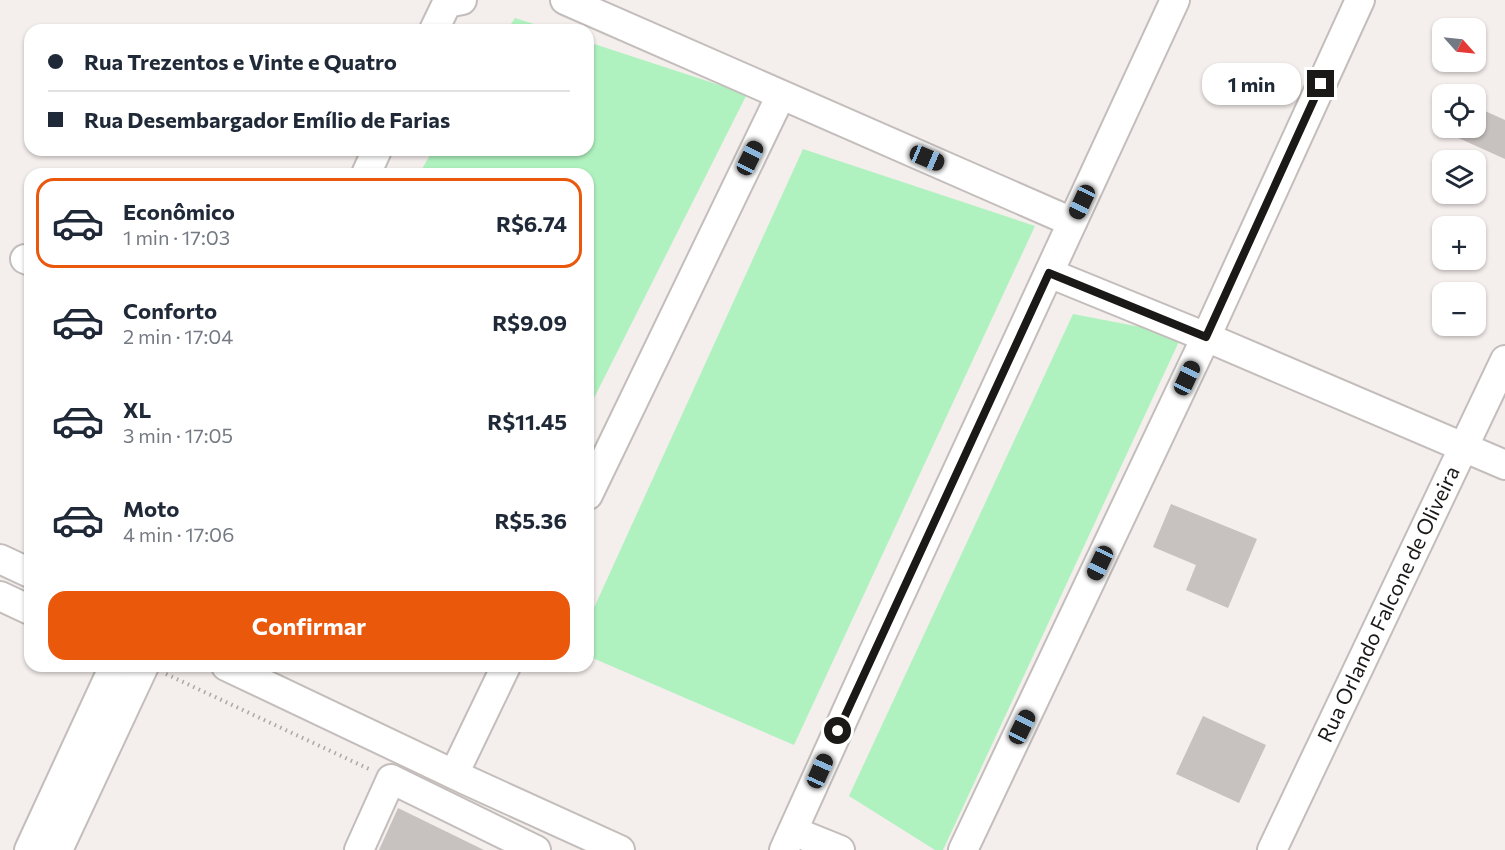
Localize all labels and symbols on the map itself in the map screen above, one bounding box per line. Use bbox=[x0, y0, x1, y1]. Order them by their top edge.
north arrow bbox=[1432, 18, 1486, 72]
callout: 1 min bbox=[1201, 63, 1300, 105]
route end bbox=[1307, 70, 1334, 97]
car bbox=[734, 138, 766, 178]
car bbox=[907, 143, 947, 173]
car bbox=[1066, 182, 1098, 222]
car bbox=[1171, 358, 1203, 398]
street label: Rua Orlando Falcone de Oliveira bbox=[1311, 462, 1464, 746]
car bbox=[1084, 543, 1116, 583]
car bbox=[1006, 707, 1038, 747]
route start bbox=[824, 717, 851, 744]
car bbox=[804, 751, 836, 791]

